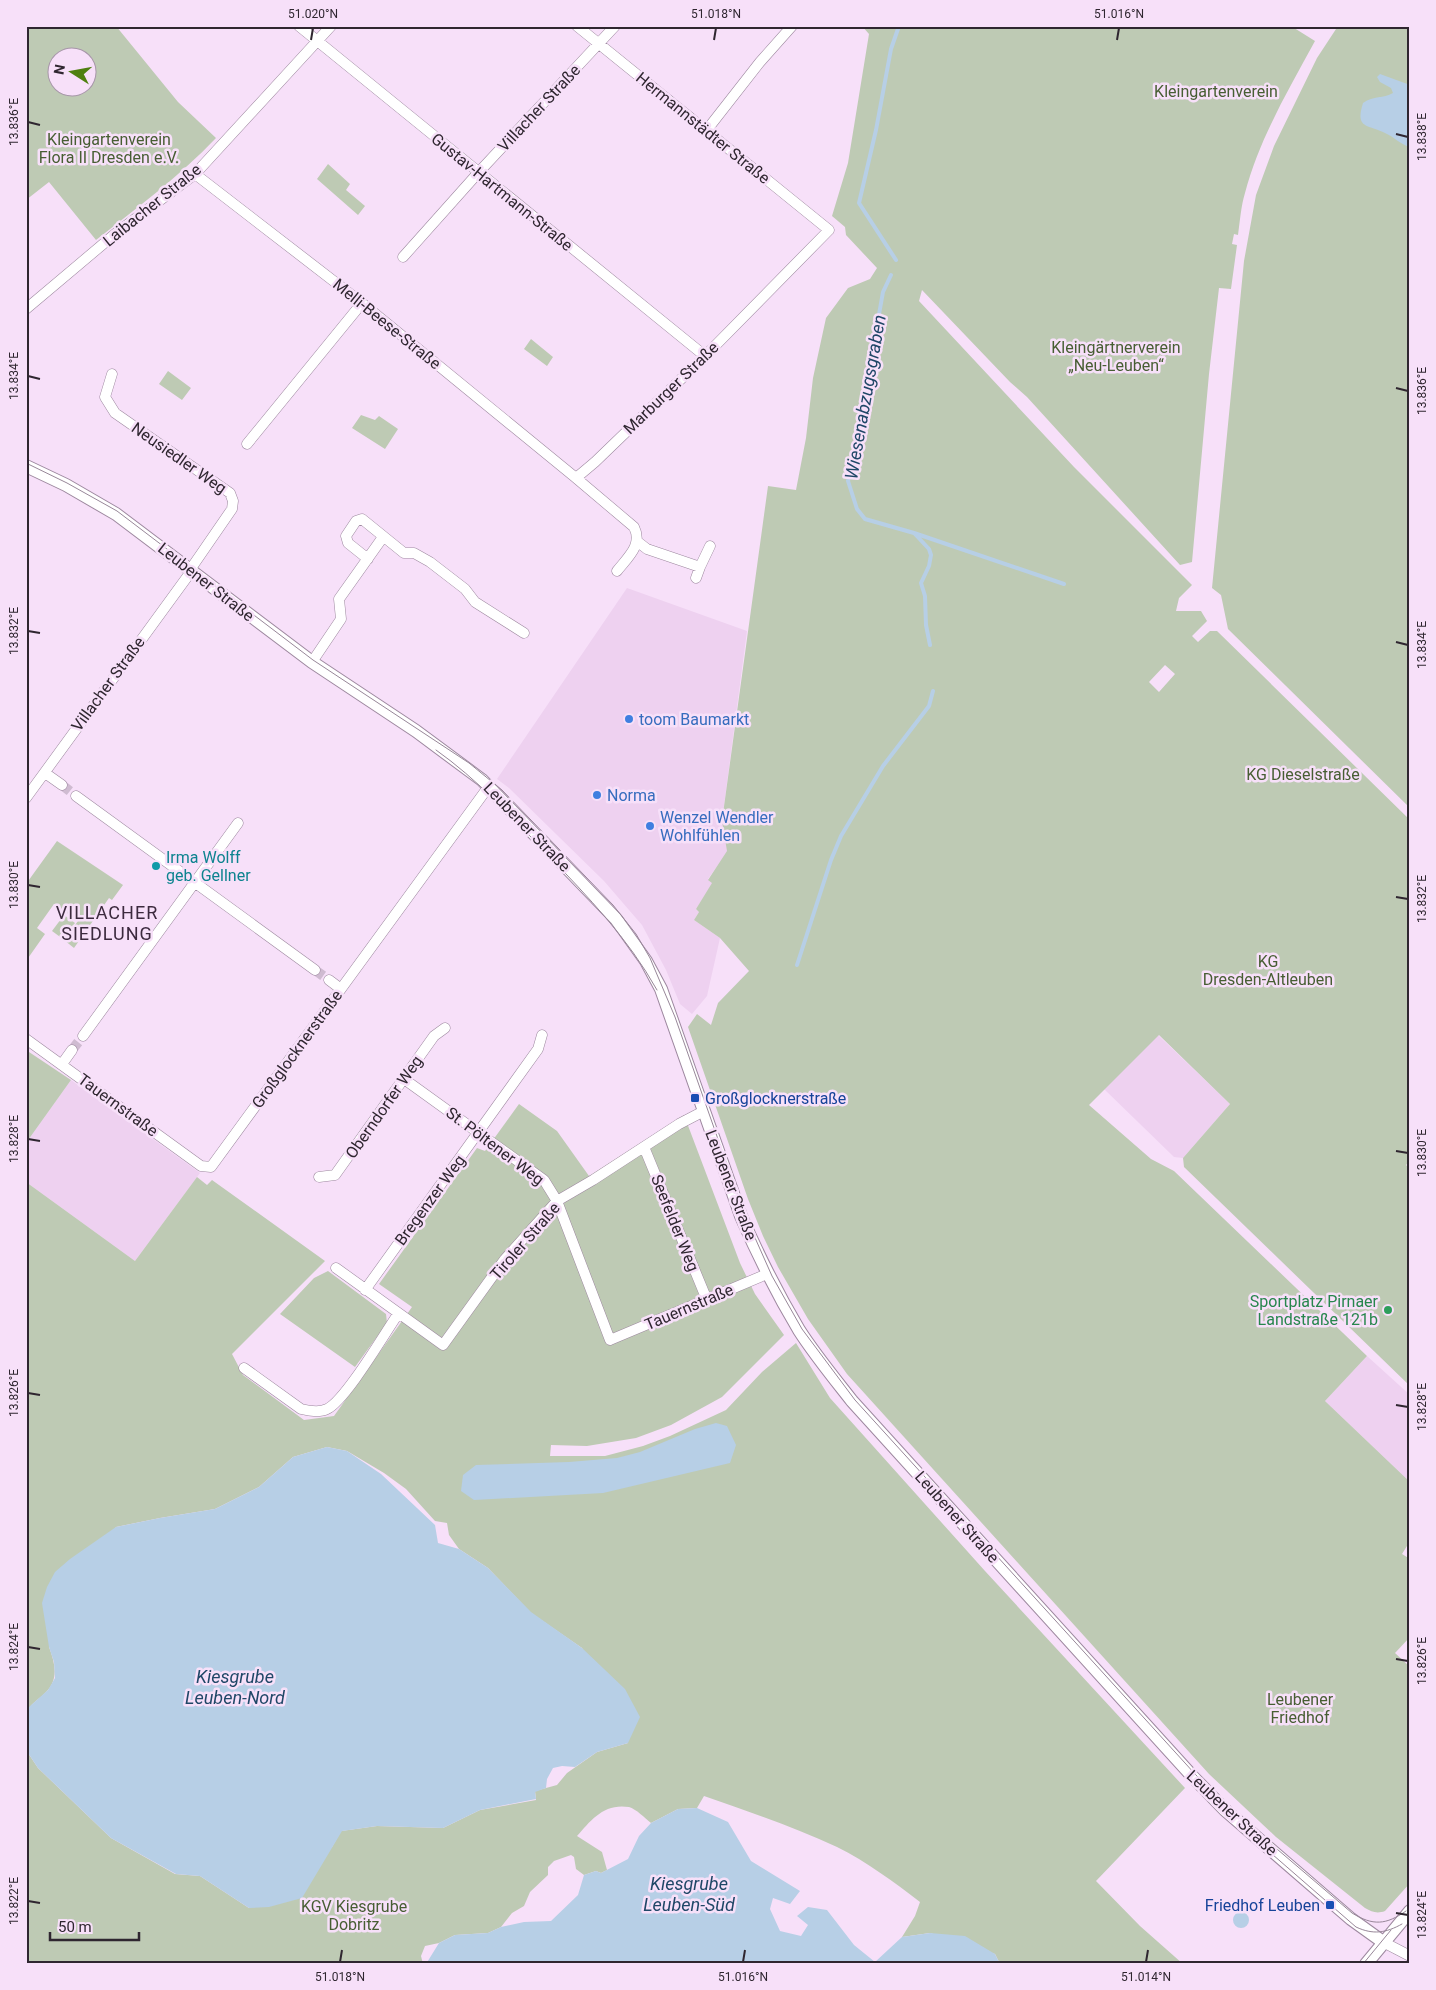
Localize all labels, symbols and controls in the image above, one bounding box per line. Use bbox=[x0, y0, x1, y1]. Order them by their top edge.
text: 51.020°N bbox=[288, 7, 338, 21]
text: 51.018°N bbox=[691, 7, 741, 21]
text: 51.016°N bbox=[1094, 7, 1144, 21]
north arrow bbox=[48, 48, 98, 98]
street label: Villacher Straße bbox=[494, 61, 584, 155]
text: N bbox=[50, 63, 68, 76]
street label: Hermannstädter Straße bbox=[632, 68, 774, 188]
park label: Kleingartenverein bbox=[1154, 82, 1278, 101]
text: 13.836°E bbox=[7, 98, 21, 146]
text: 13.838°E bbox=[1415, 113, 1429, 161]
street label: Gustav-Hartmann-Straße bbox=[427, 129, 577, 255]
park label: Kleingartenverein Flora II Dresden e.V. bbox=[39, 130, 179, 167]
street label: Laibacher Straße bbox=[99, 160, 205, 250]
street label: Melli-Beese-Straße bbox=[329, 275, 445, 373]
water label: Wiesenabzugsgraben bbox=[840, 313, 890, 481]
street label: Marburger Straße bbox=[620, 338, 722, 438]
park label: Kleingärtnerverein „Neu-Leuben“ bbox=[1051, 338, 1181, 375]
text: 13.834°E bbox=[7, 352, 21, 400]
text: 13.836°E bbox=[1415, 367, 1429, 415]
street label: Neusiedler Weg bbox=[128, 418, 230, 498]
street label: Leubener Straße bbox=[154, 539, 258, 625]
text: 13.832°E bbox=[7, 607, 21, 655]
text: 13.834°E bbox=[1415, 621, 1429, 669]
street label: Villacher Straße bbox=[67, 633, 149, 735]
place label: toom Baumarkt bbox=[639, 710, 749, 729]
marker: toom Baumarkt bbox=[623, 713, 635, 725]
park label: KG Dieselstraße bbox=[1246, 765, 1360, 784]
street label: Leubener Straße bbox=[480, 778, 574, 876]
place label: Norma bbox=[607, 786, 656, 805]
marker: Norma bbox=[591, 789, 603, 801]
place label: Wenzel Wendler Wohlfühlen bbox=[660, 808, 774, 845]
marker: Wenzel Wendler Wohlfühlen bbox=[644, 820, 656, 832]
place label: Irma Wolff geb. Gellner bbox=[166, 848, 251, 885]
marker: Irma Wolff geb. Gellner bbox=[150, 860, 162, 872]
text: 13.830°E bbox=[7, 861, 21, 909]
text: 13.832°E bbox=[1415, 875, 1429, 923]
district label: VILLACHER SIEDLUNG bbox=[56, 902, 158, 944]
park label: KG Dresden-Altleuben bbox=[1203, 952, 1333, 989]
street label: Großglocknerstraße bbox=[248, 986, 346, 1112]
street label: Oberndorfer Weg bbox=[341, 1052, 427, 1162]
street label: Tauernstraße bbox=[74, 1070, 162, 1140]
place label: Großglocknerstraße bbox=[705, 1089, 846, 1108]
marker: Großglocknerstraße bbox=[689, 1092, 701, 1104]
street label: St. Pöltener Weg bbox=[442, 1103, 548, 1189]
text: 13.828°E bbox=[7, 1115, 21, 1163]
street label: Leubener Straße bbox=[701, 1127, 761, 1243]
text: 13.830°E bbox=[1415, 1129, 1429, 1177]
street label: Bregenzer Weg bbox=[391, 1151, 469, 1249]
street label: Seefelder Weg bbox=[647, 1172, 703, 1274]
street label: Tiroler Straße bbox=[486, 1198, 564, 1284]
street label: Tauernstraße bbox=[642, 1280, 736, 1334]
place label: Sportplatz Pirnaer Landstraße 121b bbox=[1250, 1292, 1379, 1329]
marker: Sportplatz Pirnaer Landstraße 121b bbox=[1382, 1304, 1394, 1316]
text: 13.826°E bbox=[7, 1369, 21, 1417]
text: 13.828°E bbox=[1415, 1383, 1429, 1431]
street label: Leubener Straße bbox=[911, 1467, 1003, 1567]
text: 13.824°E bbox=[7, 1623, 21, 1671]
text: 13.826°E bbox=[1415, 1637, 1429, 1685]
water label: Kiesgrube Leuben-Nord bbox=[185, 1666, 286, 1708]
park label: Leubener Friedhof bbox=[1267, 1690, 1334, 1727]
street label: Leubener Straße bbox=[1183, 1766, 1281, 1860]
water label: Kiesgrube Leuben-Süd bbox=[643, 1873, 736, 1915]
text: 13.822°E bbox=[7, 1877, 21, 1925]
text: 13.824°E bbox=[1415, 1891, 1429, 1939]
place label: Friedhof Leuben bbox=[1205, 1896, 1320, 1915]
park label: KGV Kiesgrube Dobritz bbox=[301, 1897, 407, 1934]
marker: Friedhof Leuben bbox=[1324, 1899, 1336, 1911]
scale bar bbox=[50, 1910, 139, 1942]
text: 50 m bbox=[58, 1918, 92, 1936]
text: 51.018°N bbox=[315, 1970, 365, 1984]
text: 51.016°N bbox=[718, 1970, 768, 1984]
text: 51.014°N bbox=[1121, 1970, 1171, 1984]

